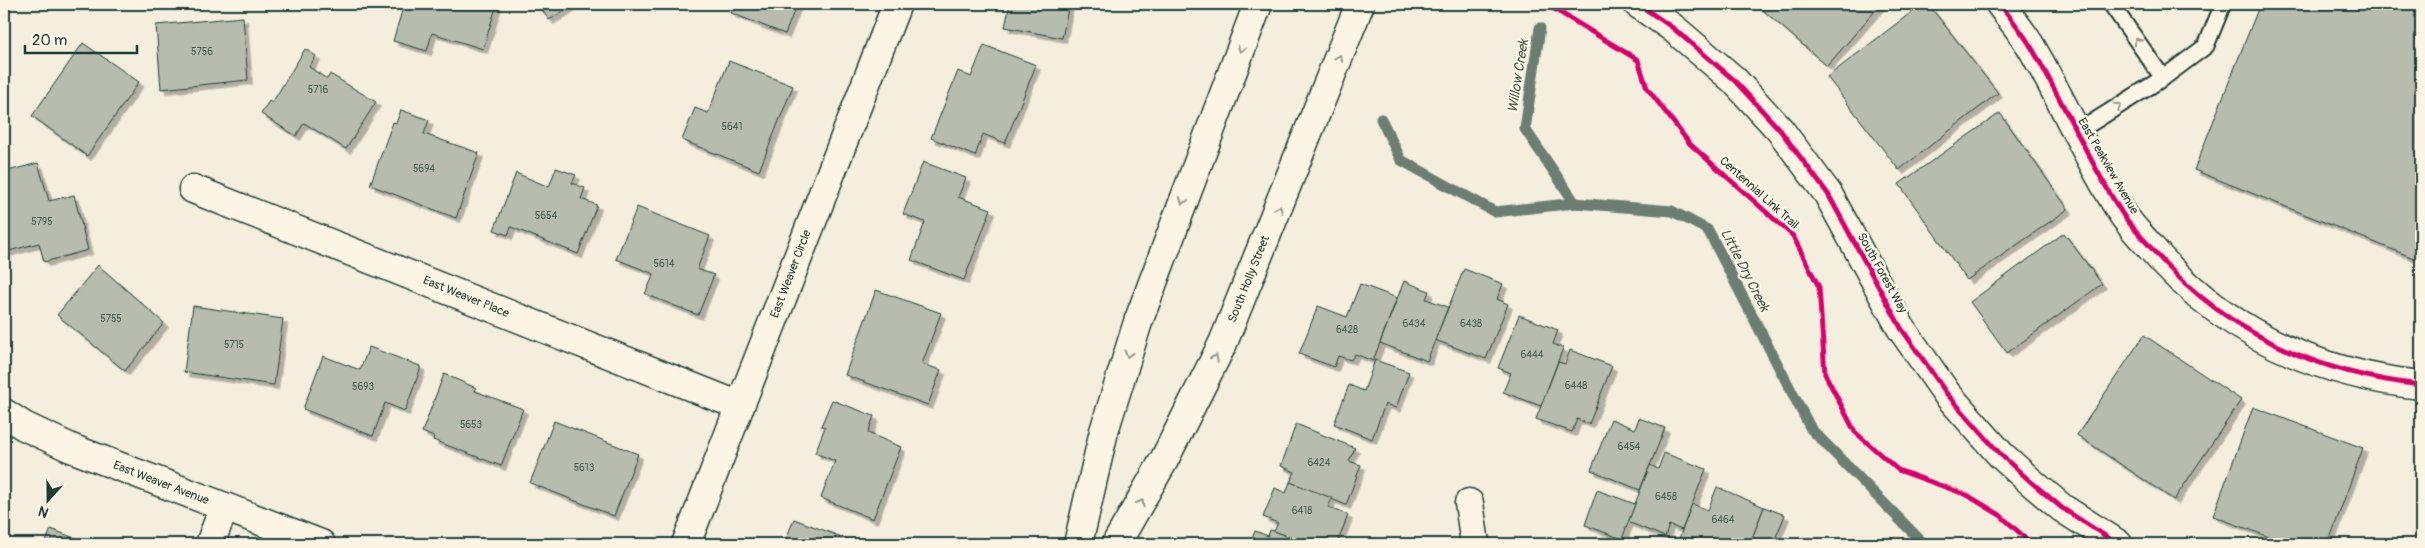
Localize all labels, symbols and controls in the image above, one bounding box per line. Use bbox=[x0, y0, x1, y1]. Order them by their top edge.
scale bar bbox=[25, 22, 138, 54]
text: 20 m bbox=[32, 31, 67, 50]
water label: Willow Creek bbox=[1504, 37, 1532, 114]
one-way arrow bbox=[2134, 37, 2143, 47]
one-way arrow bbox=[1236, 44, 1247, 53]
house number: 5756 bbox=[191, 46, 213, 58]
one-way arrow bbox=[1333, 54, 1344, 63]
house number: 5716 bbox=[308, 84, 328, 96]
one-way arrow bbox=[2113, 102, 2122, 112]
street label: East Peakview Avenue bbox=[2074, 115, 2142, 217]
house number: 5641 bbox=[722, 121, 743, 133]
street label: Centennial Link Trail bbox=[1716, 154, 1802, 233]
house number: 5694 bbox=[413, 163, 435, 175]
one-way arrow bbox=[1179, 196, 1189, 205]
one-way arrow bbox=[1273, 205, 1283, 213]
house number: 5654 bbox=[535, 210, 557, 222]
house number: 5795 bbox=[31, 216, 53, 228]
water label: Little Dry Creek bbox=[1717, 226, 1774, 315]
street label: East Weaver Circle bbox=[767, 228, 815, 320]
street label: South Forest Way bbox=[1854, 230, 1910, 316]
street label: South Holly Street bbox=[1225, 233, 1273, 325]
house number: 5614 bbox=[654, 258, 675, 270]
street label: East Weaver Place bbox=[421, 273, 511, 321]
house number: 5755 bbox=[100, 313, 122, 325]
house number: 6434 bbox=[1403, 318, 1426, 330]
house number: 6438 bbox=[1460, 318, 1482, 330]
house number: 6428 bbox=[1336, 324, 1358, 336]
house number: 5715 bbox=[224, 339, 244, 351]
one-way arrow bbox=[1123, 349, 1133, 358]
house number: 6444 bbox=[1520, 349, 1544, 361]
one-way arrow bbox=[1209, 354, 1219, 363]
house number: 6448 bbox=[1565, 380, 1587, 392]
house number: 5693 bbox=[352, 381, 374, 393]
house number: 5653 bbox=[460, 419, 483, 431]
house number: 6454 bbox=[1618, 441, 1641, 453]
house number: 6424 bbox=[1307, 457, 1331, 469]
street label: East Weaver Avenue bbox=[111, 458, 211, 508]
house number: 5613 bbox=[574, 462, 595, 474]
north arrow bbox=[22, 476, 72, 526]
house number: 6458 bbox=[1655, 491, 1677, 503]
one-way arrow bbox=[1134, 499, 1144, 508]
text: N bbox=[36, 502, 51, 521]
house number: 6418 bbox=[1292, 505, 1312, 517]
house number: 6464 bbox=[1711, 514, 1735, 526]

